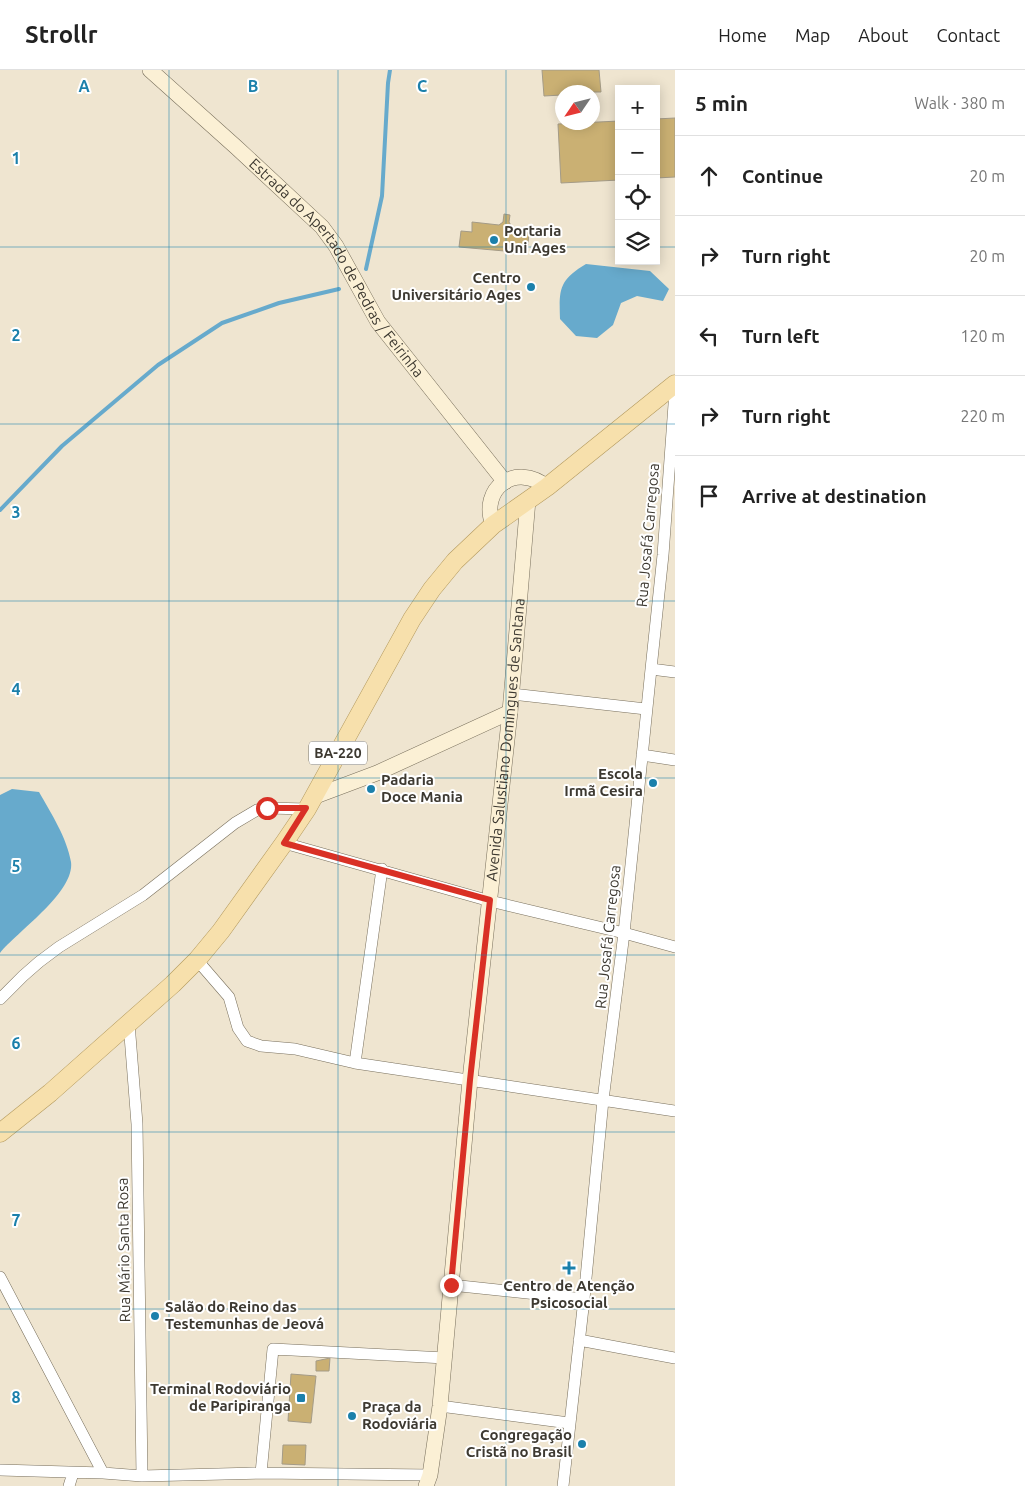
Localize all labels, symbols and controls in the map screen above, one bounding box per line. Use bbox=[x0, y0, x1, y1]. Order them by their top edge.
text: Strollr bbox=[25, 21, 98, 48]
text: Home bbox=[718, 25, 767, 45]
text: Map bbox=[795, 25, 830, 45]
text: About bbox=[858, 25, 908, 45]
text: Contact bbox=[936, 25, 1000, 45]
text: A bbox=[78, 77, 90, 95]
text: B bbox=[248, 77, 258, 95]
text: C bbox=[417, 77, 427, 95]
north arrow bbox=[555, 85, 600, 130]
map controls bbox=[615, 85, 660, 265]
button: + bbox=[615, 85, 660, 130]
text: 5 min bbox=[695, 91, 748, 115]
text: Walk · 380 m bbox=[914, 94, 1005, 112]
button: − bbox=[615, 130, 660, 175]
text: 1 bbox=[11, 149, 21, 167]
street label: Estrada do Apertado de Pedras / Feirinha bbox=[246, 155, 427, 380]
icon: ahead bbox=[695, 162, 723, 190]
text: Continue bbox=[742, 165, 823, 187]
text: 20 m bbox=[969, 167, 1005, 185]
button: locate bbox=[615, 175, 660, 220]
button: layers bbox=[615, 220, 660, 265]
place label: Portaria Uni Ages bbox=[504, 222, 566, 256]
marker: Portaria Uni Ages bbox=[488, 234, 500, 246]
icon: right bbox=[695, 242, 723, 270]
text: Turn right bbox=[742, 245, 830, 267]
text: 20 m bbox=[969, 247, 1005, 265]
place label: Centro Universitário Ages bbox=[392, 269, 521, 303]
marker: Centro Universitário Ages bbox=[525, 281, 537, 293]
icon: left bbox=[695, 322, 723, 350]
text: Turn left bbox=[742, 325, 820, 347]
text: 2 bbox=[11, 326, 21, 344]
text: 120 m bbox=[960, 327, 1005, 345]
icon: right bbox=[695, 402, 723, 430]
text: Turn right bbox=[742, 405, 830, 427]
text: 220 m bbox=[960, 407, 1005, 425]
street label: Rua Josafá Carregosa bbox=[633, 462, 662, 608]
icon: arrive bbox=[695, 482, 723, 510]
text: Arrive at destination bbox=[742, 485, 927, 507]
text: 3 bbox=[11, 503, 21, 521]
street label: Avenida Salustiano Domingues de Santana bbox=[483, 597, 528, 882]
text: 4 bbox=[11, 680, 21, 698]
road number: BA-220 bbox=[309, 741, 367, 764]
place label: Escola Irmã Cesira bbox=[564, 765, 643, 799]
place label: Padaria Doce Mania bbox=[381, 771, 463, 805]
marker: Escola Irmã Cesira bbox=[647, 777, 659, 789]
marker: Padaria Doce Mania bbox=[365, 783, 377, 795]
route start bbox=[256, 797, 279, 820]
text: 5 bbox=[11, 857, 21, 875]
street label: Rua Josafá Carregosa bbox=[591, 864, 624, 1010]
text: 6 bbox=[11, 1034, 21, 1052]
street label: Rua Mário Santa Rosa bbox=[114, 1177, 133, 1323]
text: 7 bbox=[11, 1211, 21, 1229]
marker: Centro de Atenção Psicosocial bbox=[562, 1261, 576, 1275]
route end bbox=[440, 1274, 463, 1297]
place label: Centro de Atenção Psicosocial bbox=[503, 1277, 635, 1311]
place label: Salão do Reino das Testemunhas de Jeová bbox=[165, 1298, 324, 1332]
marker: Salão do Reino das Testemunhas de Jeová bbox=[149, 1310, 161, 1322]
place label: Terminal Rodoviário de Paripiranga bbox=[150, 1380, 291, 1414]
text: 8 bbox=[11, 1388, 21, 1406]
marker: Terminal Rodoviário de Paripiranga bbox=[295, 1392, 307, 1404]
place label: Praça da Rodoviária bbox=[362, 1398, 437, 1432]
marker: Praça da Rodoviária bbox=[346, 1410, 358, 1422]
place label: Congregação Cristã no Brasil bbox=[466, 1426, 572, 1460]
marker: Congregação Cristã no Brasil bbox=[576, 1438, 588, 1450]

